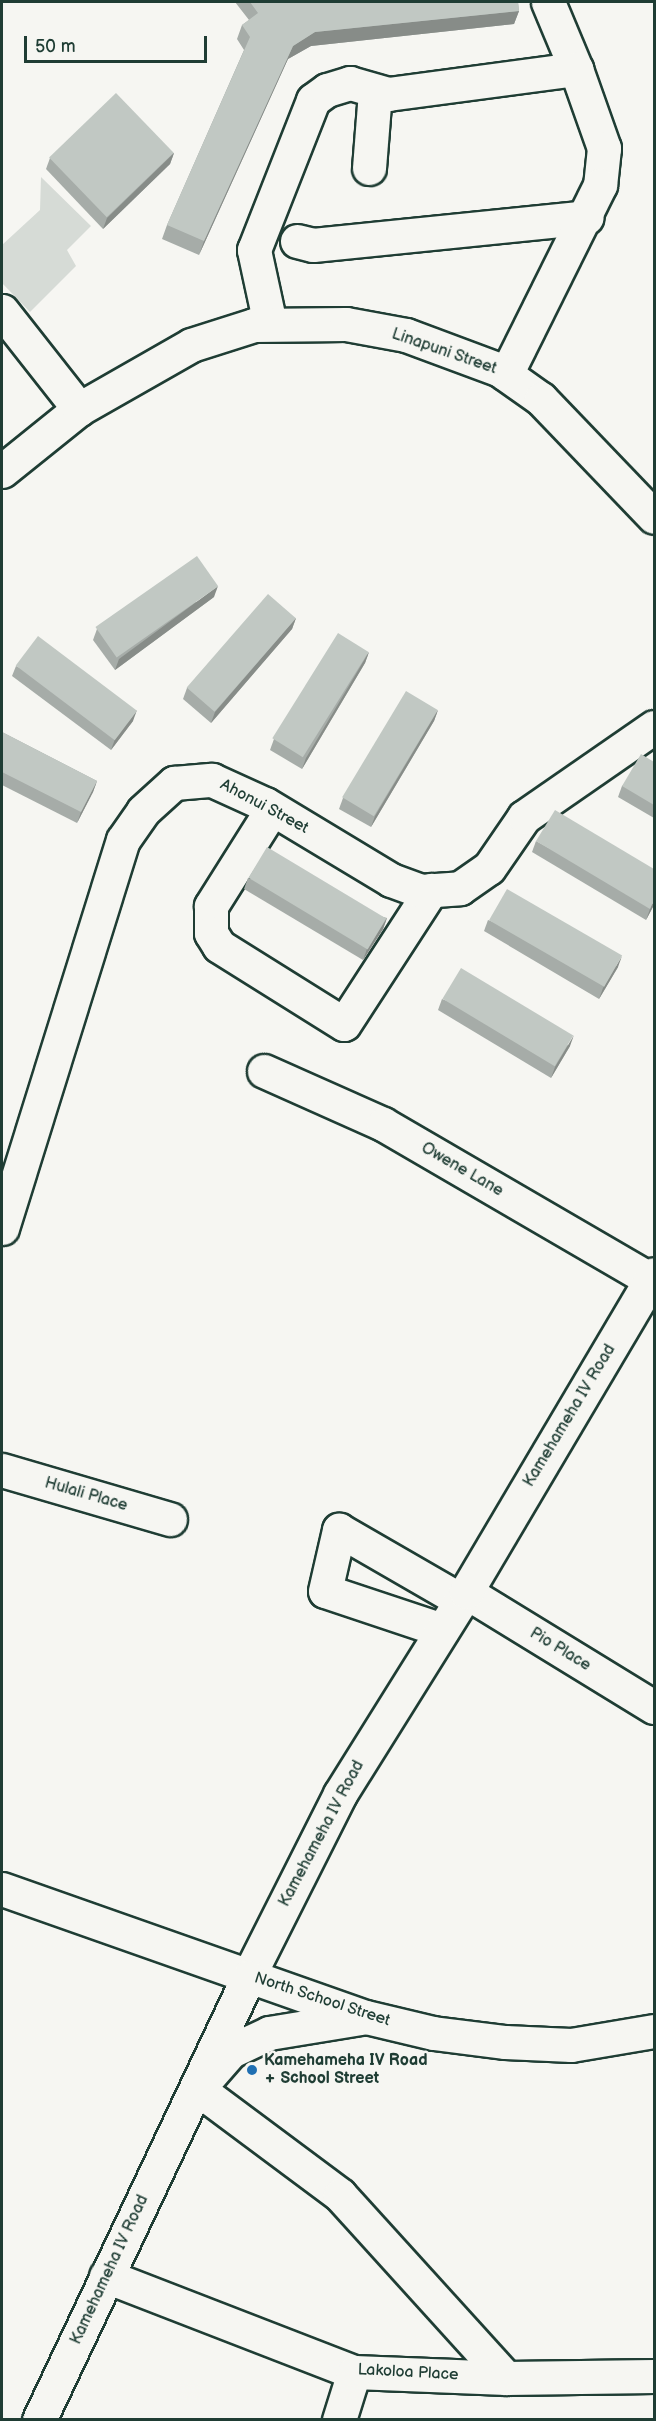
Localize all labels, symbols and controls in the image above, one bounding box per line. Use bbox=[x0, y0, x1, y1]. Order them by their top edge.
scale bar bbox=[27, 24, 210, 62]
text: 50 m bbox=[35, 36, 76, 57]
street label: Linapuni Street bbox=[389, 325, 499, 379]
street label: Ahonui Street bbox=[216, 776, 312, 838]
street label: Owene Lane bbox=[418, 1139, 506, 1201]
street label: Kamehameha IV Road bbox=[520, 1341, 620, 1491]
street label: Hulali Place bbox=[42, 1474, 130, 1516]
street label: Pio Place bbox=[526, 1624, 594, 1676]
street label: Kamehameha IV Road bbox=[275, 1758, 369, 1910]
street label: North School Street bbox=[251, 1969, 393, 2031]
place label: Kamehameha IV Road + School Street bbox=[264, 2051, 427, 2089]
marker: Kamehameha IV Road + School Street bbox=[245, 2063, 259, 2077]
street label: Kamehameha IV Road bbox=[67, 2192, 153, 2348]
street label: Lakoloa Place bbox=[357, 2361, 459, 2385]

